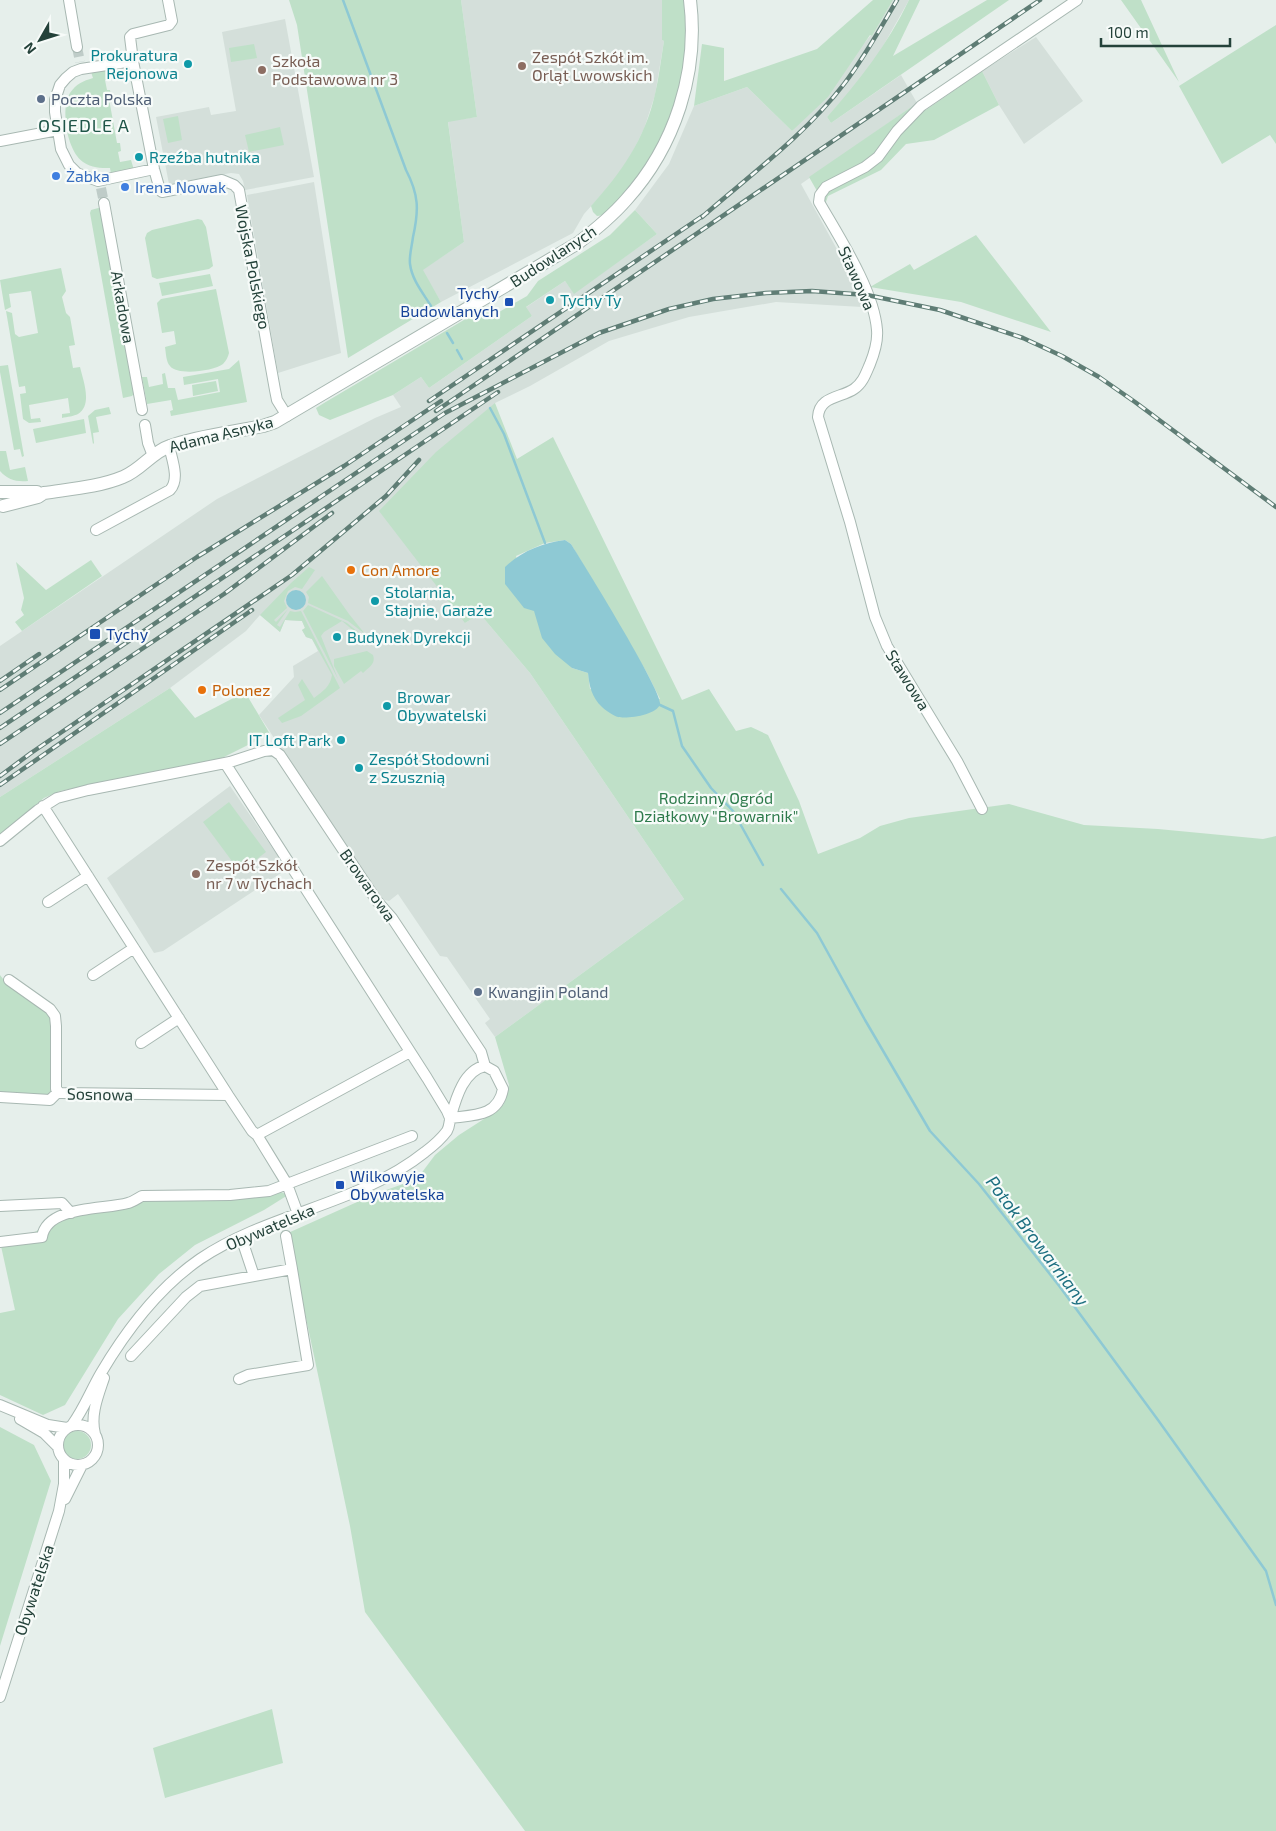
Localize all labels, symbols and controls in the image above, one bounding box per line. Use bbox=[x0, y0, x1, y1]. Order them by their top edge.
north arrow bbox=[15, 15, 65, 65]
scale bar bbox=[1101, 15, 1230, 47]
text: 100 m bbox=[1108, 23, 1149, 41]
text: N bbox=[20, 39, 39, 58]
place label: Prokuratura Rejonowa bbox=[90, 45, 178, 83]
place label: Zespół Szkół im. Orląt Lwowskich bbox=[532, 47, 652, 84]
place label: Szkoła Podstawowa nr 3 bbox=[272, 51, 398, 88]
marker: Prokuratura Rejonowa bbox=[182, 58, 194, 70]
marker: Zespół Szkół im. Orląt Lwowskich bbox=[516, 60, 528, 72]
marker: Szkoła Podstawowa nr 3 bbox=[256, 64, 268, 76]
place label: Poczta Polska bbox=[51, 89, 152, 108]
marker: Poczta Polska bbox=[35, 93, 47, 105]
district label: OSIEDLE A bbox=[38, 114, 130, 136]
place label: Rzeźba hutnika bbox=[149, 147, 260, 166]
marker: Rzeźba hutnika bbox=[133, 151, 145, 163]
place label: Żabka bbox=[66, 166, 110, 185]
marker: Żabka bbox=[50, 170, 62, 182]
place label: Irena Nowak bbox=[135, 177, 226, 196]
marker: Irena Nowak bbox=[119, 181, 131, 193]
street label: Wojska Polskiego bbox=[231, 203, 275, 331]
street label: Budowlanych bbox=[506, 221, 599, 290]
street label: Stawowa bbox=[835, 243, 880, 313]
street label: Arkadowa bbox=[108, 269, 139, 345]
place label: Tychy Budowlanych bbox=[400, 283, 500, 320]
place label: Tychy Ty bbox=[560, 290, 622, 309]
marker: Tychy Ty bbox=[544, 294, 556, 306]
marker: Tychy Budowlanych bbox=[503, 296, 515, 308]
street label: Adama Asnyka bbox=[167, 411, 275, 456]
place label: Con Amore bbox=[361, 560, 440, 579]
marker: Con Amore bbox=[345, 564, 357, 576]
place label: Stolarnia, Stajnie, Garaże bbox=[385, 582, 493, 620]
marker: Stolarnia, Stajnie, Garaże bbox=[369, 595, 381, 607]
place label: Tychy bbox=[106, 624, 149, 643]
marker: Tychy bbox=[88, 627, 102, 641]
place label: Budynek Dyrekcji bbox=[347, 627, 471, 647]
marker: Budynek Dyrekcji bbox=[331, 631, 343, 643]
street label: Stawowa bbox=[882, 646, 934, 714]
place label: Polonez bbox=[212, 680, 270, 699]
marker: Polonez bbox=[196, 684, 208, 696]
place label: Browar Obywatelski bbox=[397, 687, 487, 724]
marker: Browar Obywatelski bbox=[381, 700, 393, 712]
place label: IT Loft Park bbox=[249, 730, 331, 749]
marker: IT Loft Park bbox=[335, 734, 347, 746]
place label: Zespół Słodowni z Szusznią bbox=[369, 749, 489, 786]
marker: Zespół Słodowni z Szusznią bbox=[353, 762, 365, 774]
park label: Rodzinny Ogród Działkowy "Browarnik" bbox=[634, 788, 798, 825]
street label: Browarowa bbox=[336, 845, 400, 925]
place label: Zespół Szkół nr 7 w Tychach bbox=[206, 855, 312, 892]
marker: Zespół Szkół nr 7 w Tychach bbox=[190, 868, 202, 880]
place label: Kwangjin Poland bbox=[488, 982, 609, 1002]
marker: Kwangjin Poland bbox=[472, 986, 484, 998]
street label: Sosnowa bbox=[67, 1083, 133, 1104]
place label: Wilkowyje Obywatelska bbox=[350, 1166, 445, 1203]
water label: Potok Browarniany bbox=[982, 1171, 1094, 1310]
marker: Wilkowyje Obywatelska bbox=[334, 1179, 346, 1191]
street label: Obywatelska bbox=[223, 1199, 317, 1254]
street label: Obywatelska bbox=[10, 1542, 57, 1638]

